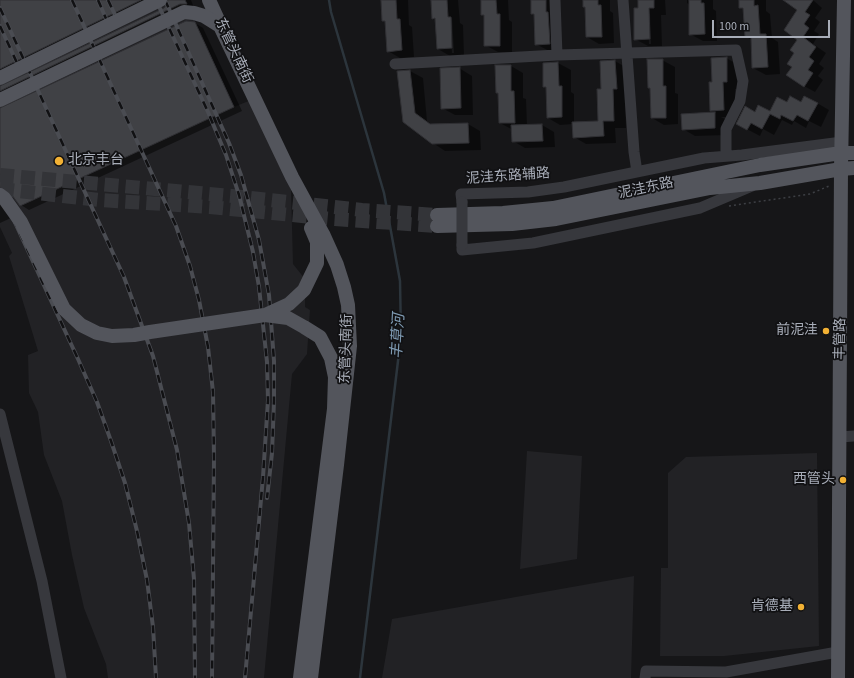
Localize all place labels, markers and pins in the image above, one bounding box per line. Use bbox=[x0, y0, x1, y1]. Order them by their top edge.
place label: 北京丰台 bbox=[68, 153, 124, 169]
marker: 北京丰台 bbox=[53, 155, 65, 167]
place label: 前泥洼 bbox=[776, 323, 818, 339]
marker: 前泥洼 bbox=[821, 326, 831, 336]
place label: 西管头 bbox=[793, 472, 835, 488]
marker: 西管头 bbox=[838, 475, 848, 485]
place label: 肯德基 bbox=[751, 599, 793, 615]
marker: 肯德基 bbox=[796, 602, 806, 612]

